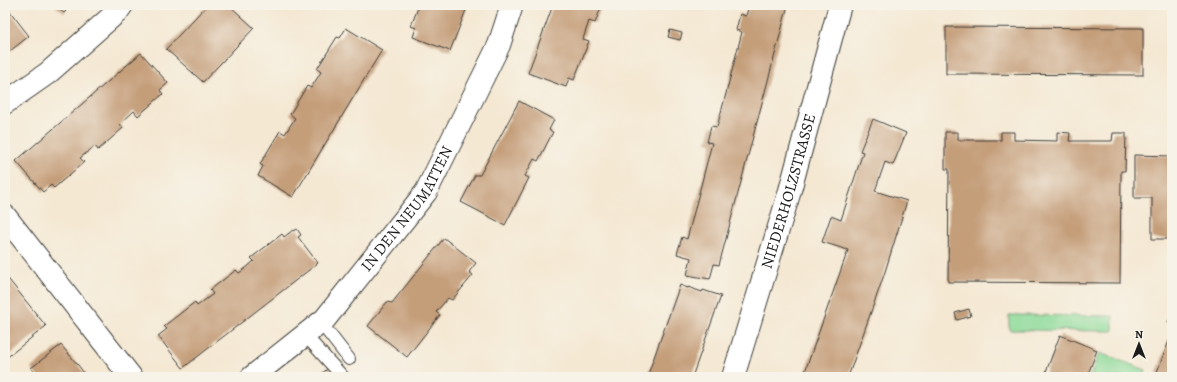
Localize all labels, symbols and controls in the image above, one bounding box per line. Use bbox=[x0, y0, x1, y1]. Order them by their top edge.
street label: NIEDERHOLZSTRASSE bbox=[756, 111, 821, 271]
street label: IN DEN NEUMATTEN bbox=[356, 142, 458, 276]
north arrow bbox=[1119, 324, 1159, 364]
text: N bbox=[1135, 327, 1143, 342]

